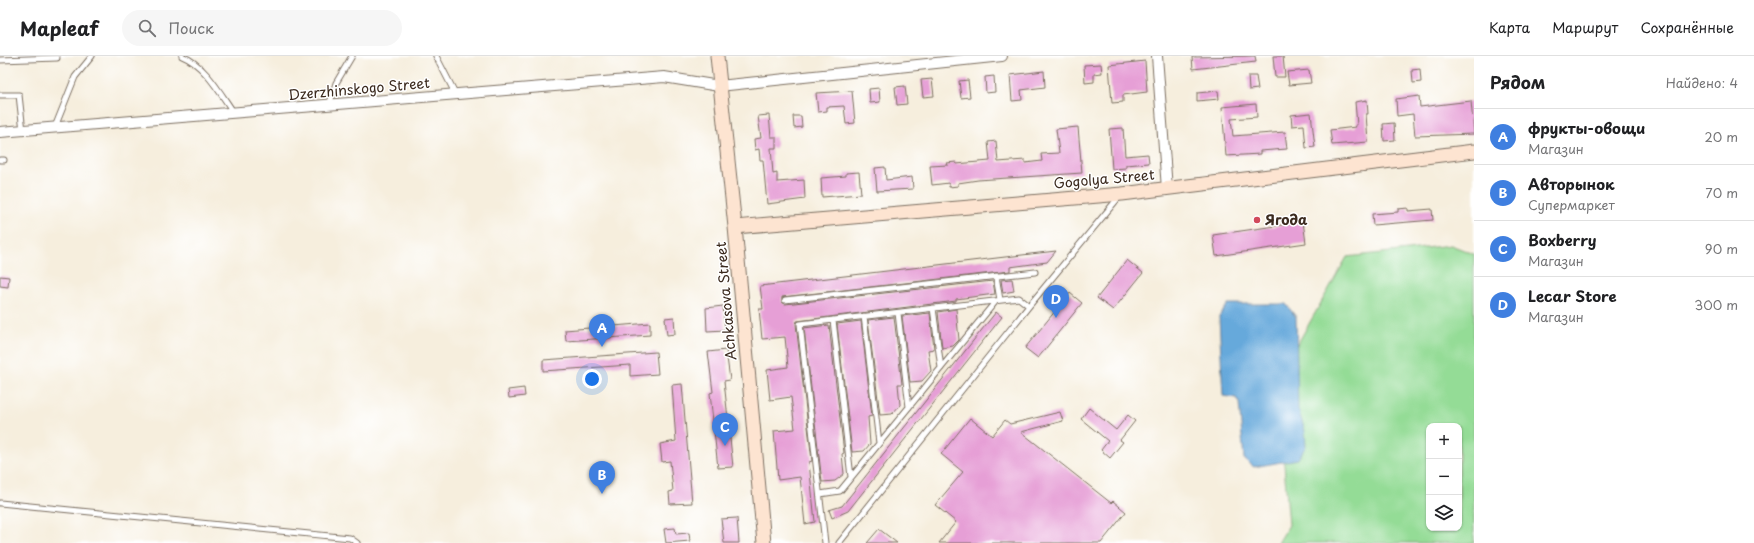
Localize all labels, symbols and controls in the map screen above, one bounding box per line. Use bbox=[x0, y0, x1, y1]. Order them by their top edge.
search box bbox=[122, 10, 402, 46]
text: Mapleaf bbox=[20, 14, 98, 42]
text: Поиск bbox=[168, 16, 214, 39]
icon: search bbox=[136, 17, 158, 39]
text: Карта bbox=[1489, 17, 1530, 38]
text: Маршрут bbox=[1552, 17, 1618, 38]
text: Сохранённые bbox=[1640, 17, 1734, 38]
text: Рядом bbox=[1490, 69, 1545, 95]
street label: Dzerzhinskogo Street bbox=[287, 72, 431, 105]
text: Найдено: 4 bbox=[1666, 73, 1738, 92]
text: фрукты-овощи bbox=[1528, 116, 1645, 139]
text: A bbox=[1498, 127, 1508, 146]
text: 20 m bbox=[1704, 127, 1738, 146]
text: Магазин bbox=[1528, 139, 1584, 158]
street label: Gogolya Street bbox=[1053, 164, 1156, 193]
text: Авторынок bbox=[1528, 172, 1615, 195]
text: B bbox=[1499, 183, 1507, 202]
text: 70 m bbox=[1705, 183, 1738, 202]
text: Супермаркет bbox=[1528, 195, 1615, 214]
place label: Ягода bbox=[1265, 209, 1308, 230]
marker: Ягода bbox=[1252, 215, 1262, 225]
text: Boxberry bbox=[1528, 228, 1597, 251]
text: C bbox=[1498, 239, 1508, 258]
text: 90 m bbox=[1705, 239, 1738, 258]
street label: Achkasova Street bbox=[710, 241, 741, 361]
text: Магазин bbox=[1528, 251, 1584, 270]
text: Lecar Store bbox=[1528, 284, 1617, 307]
pin: D bbox=[1043, 285, 1069, 318]
text: D bbox=[1498, 295, 1508, 314]
text: 300 m bbox=[1694, 295, 1738, 314]
text: Магазин bbox=[1528, 307, 1584, 326]
pin: A bbox=[589, 314, 615, 347]
your location bbox=[582, 369, 602, 389]
pin: C bbox=[712, 413, 738, 446]
map controls bbox=[1426, 423, 1462, 531]
button: + bbox=[1426, 423, 1462, 459]
button: − bbox=[1426, 459, 1462, 495]
pin: B bbox=[589, 461, 615, 494]
button: layers bbox=[1426, 495, 1462, 531]

